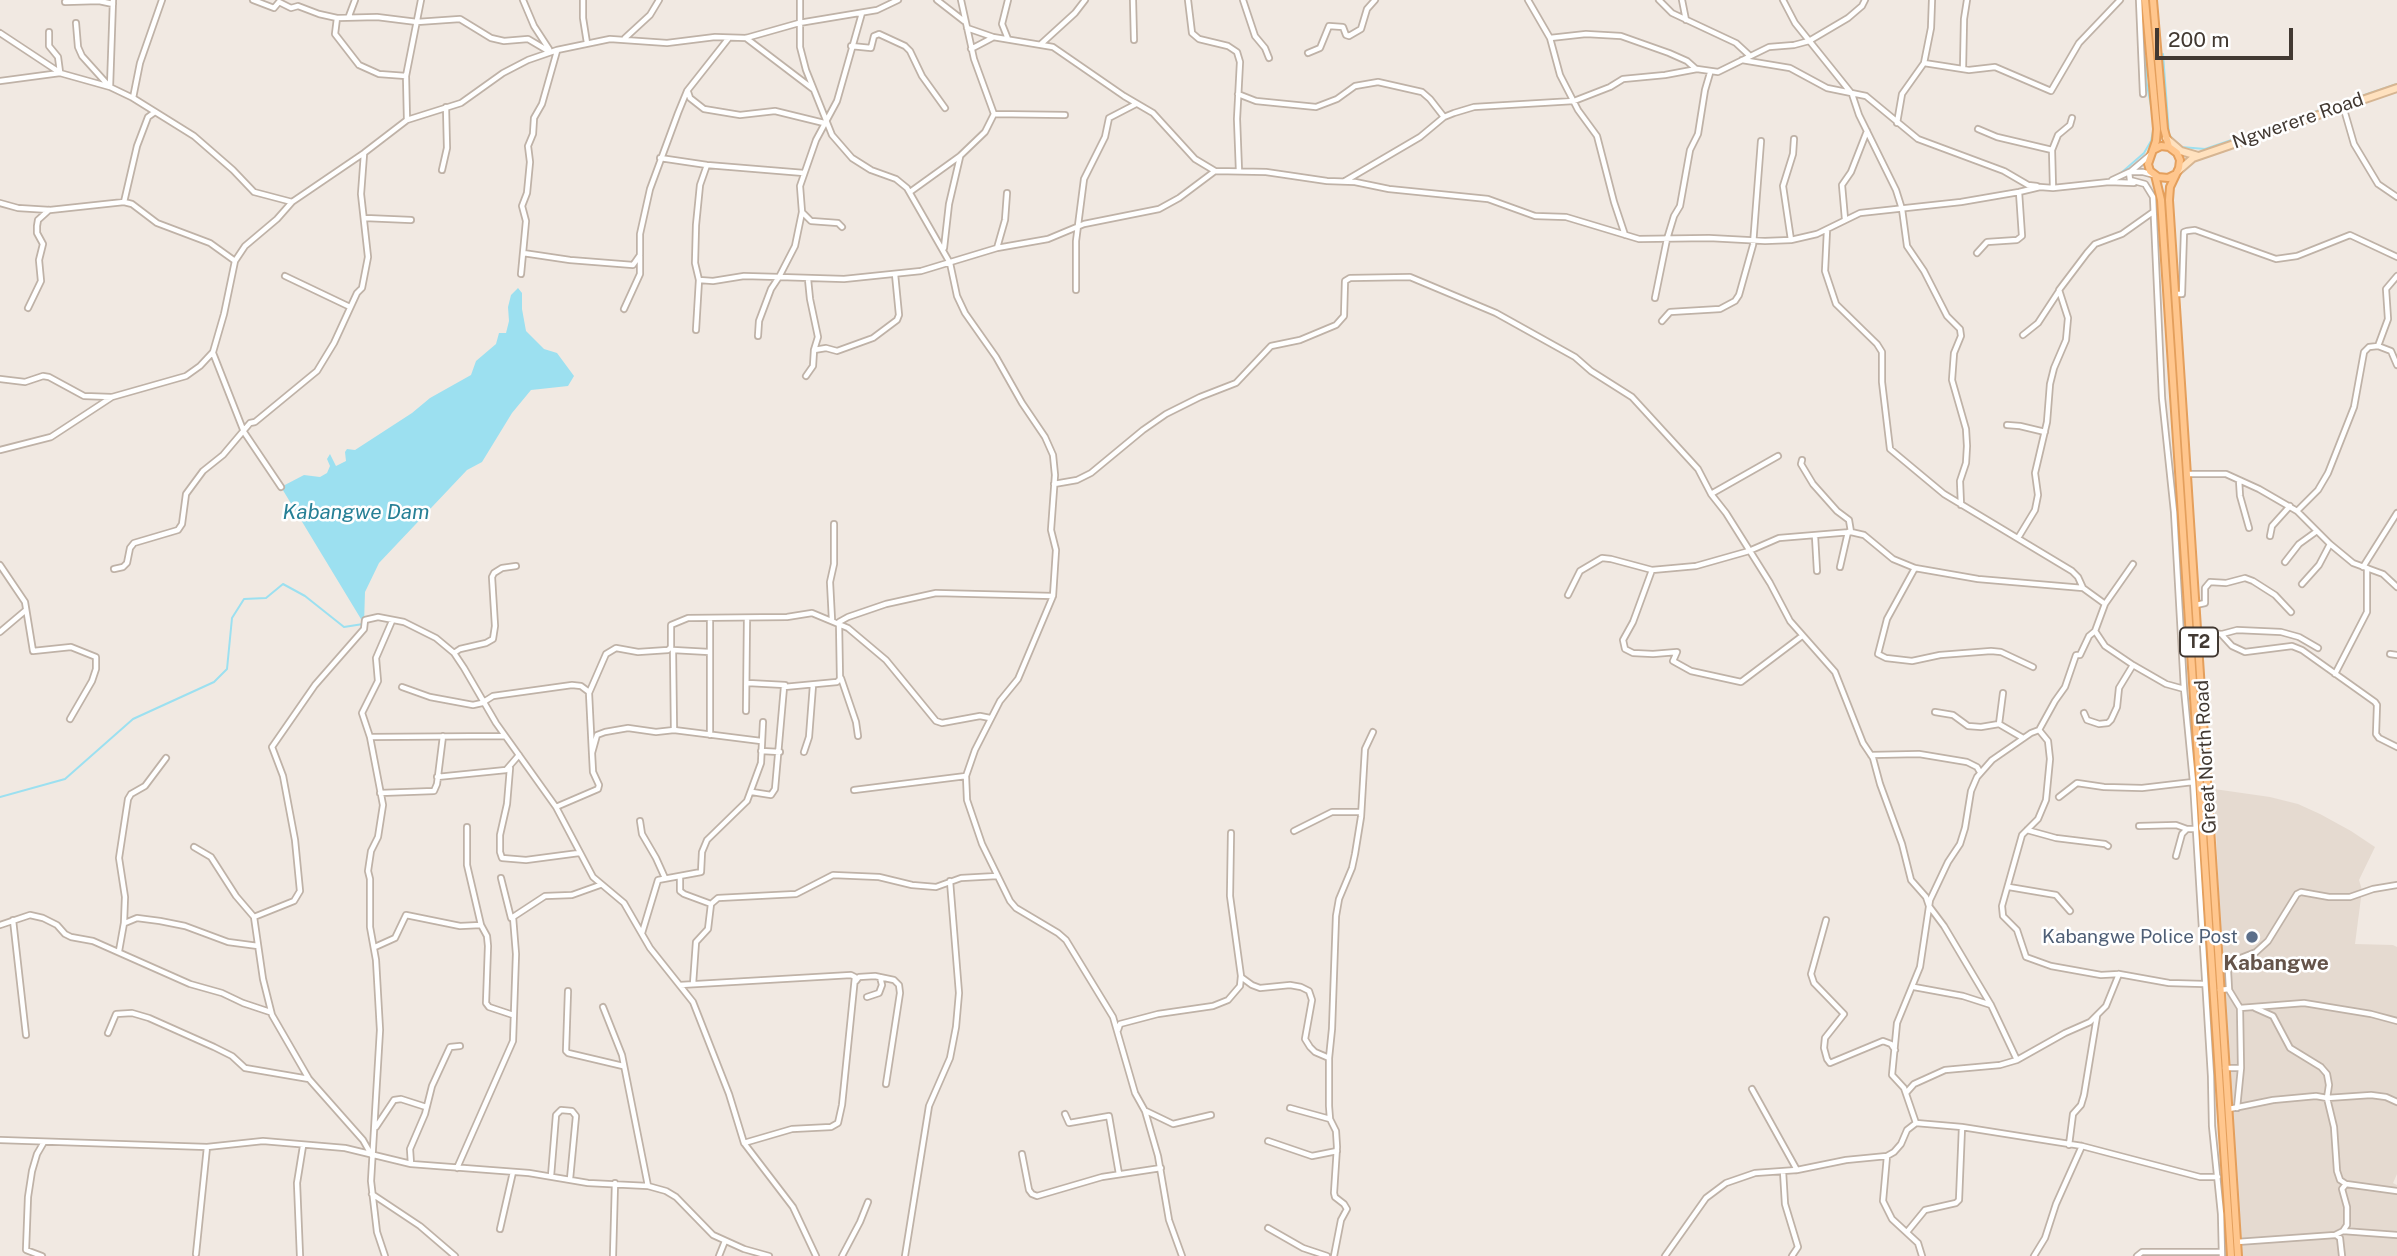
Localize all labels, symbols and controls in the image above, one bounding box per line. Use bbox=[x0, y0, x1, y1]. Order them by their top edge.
scale bar bbox=[2159, 14, 2297, 58]
text: 200 m bbox=[2168, 27, 2229, 52]
street label: Ngwerere Road bbox=[2229, 88, 2367, 154]
water label: Kabangwe Dam bbox=[283, 500, 429, 526]
road number: T2 bbox=[2180, 628, 2218, 656]
street label: Great North Road bbox=[2191, 680, 2221, 834]
place label: Kabangwe Police Post bbox=[2042, 926, 2238, 948]
marker: Kabangwe Police Post bbox=[2244, 929, 2260, 945]
district label: Kabangwe bbox=[2223, 951, 2329, 977]

